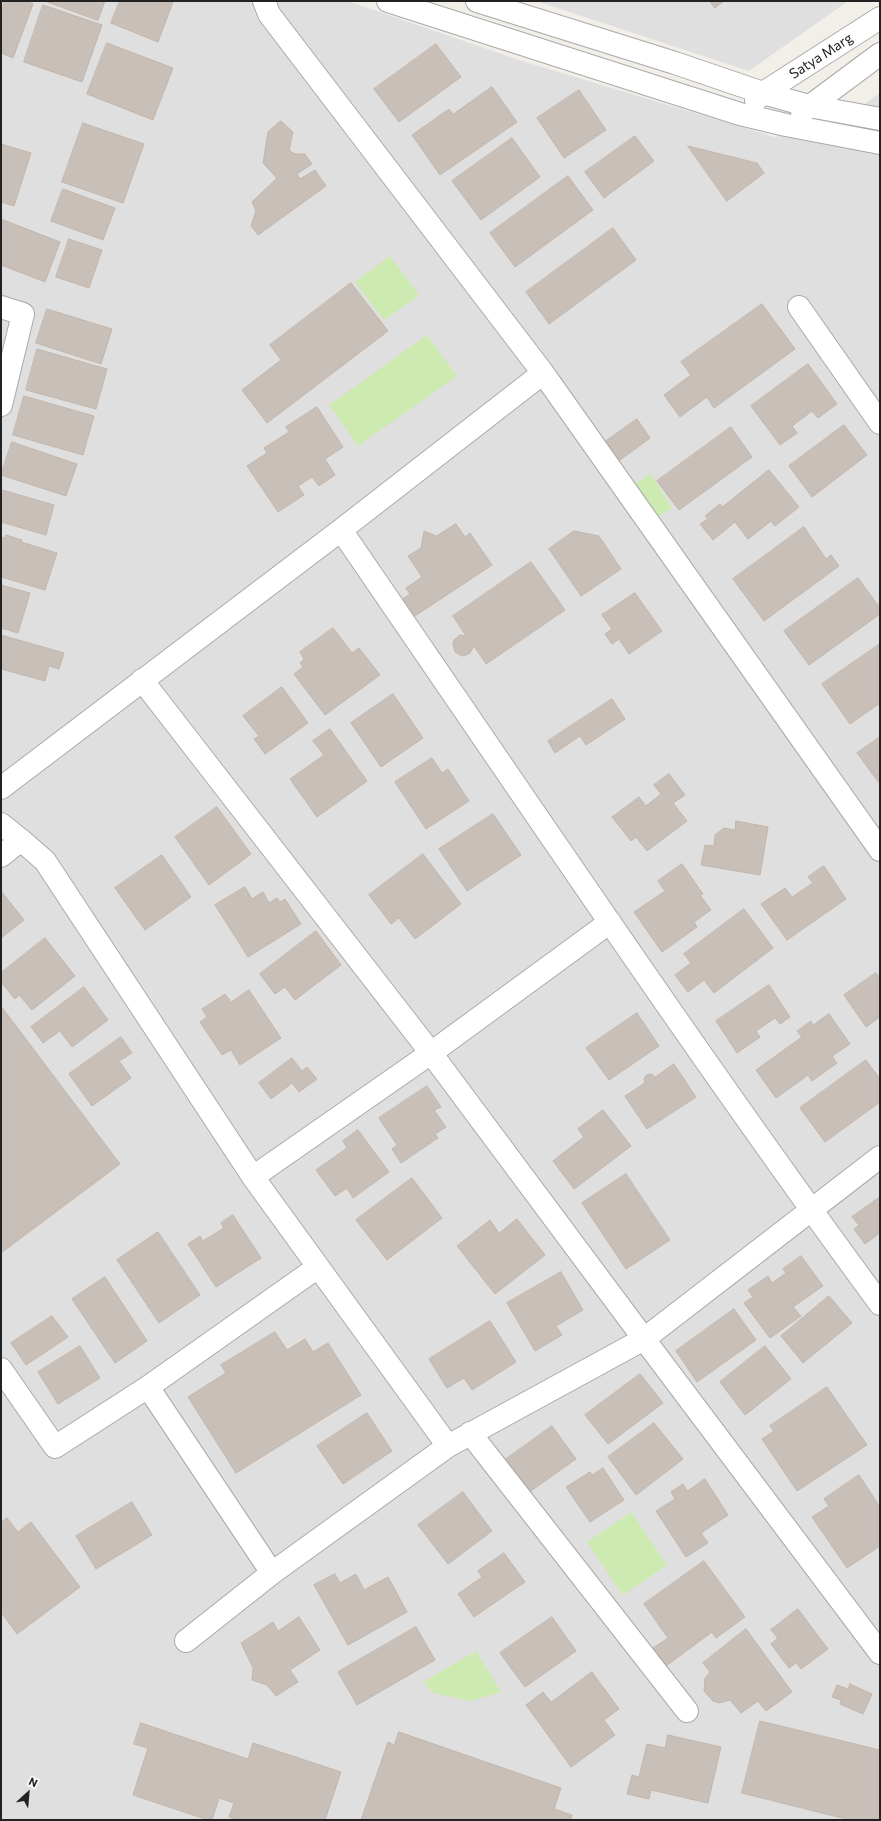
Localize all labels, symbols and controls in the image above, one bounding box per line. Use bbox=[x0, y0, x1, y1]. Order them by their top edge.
street label: Satya Marg bbox=[786, 29, 856, 83]
north arrow bbox=[8, 1773, 48, 1813]
text: N bbox=[27, 1774, 40, 1789]

